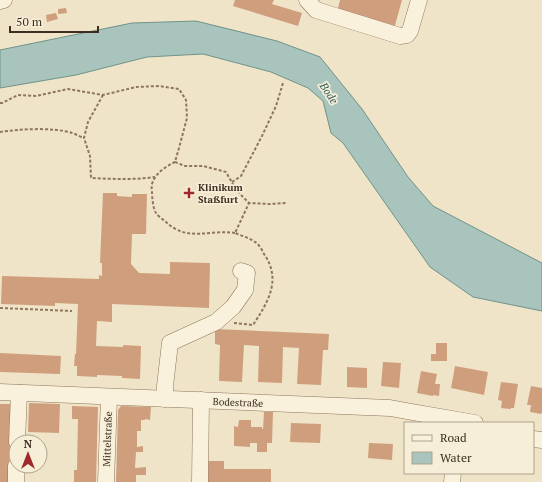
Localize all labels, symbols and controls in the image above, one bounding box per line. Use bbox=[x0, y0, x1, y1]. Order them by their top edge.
scale bar bbox=[10, 8, 98, 34]
text: 50 m bbox=[16, 14, 43, 29]
water label: Bode bbox=[316, 79, 341, 107]
place label: Klinikum Staßfurt bbox=[198, 181, 244, 206]
marker: Klinikum Staßfurt bbox=[183, 187, 195, 199]
street label: Bodestraße bbox=[212, 395, 263, 410]
street label: Mittelstraße bbox=[100, 411, 115, 467]
legend bbox=[404, 422, 534, 474]
text: Road bbox=[440, 430, 467, 445]
north arrow bbox=[8, 434, 48, 474]
text: N bbox=[24, 437, 33, 451]
text: Water bbox=[440, 450, 472, 465]

